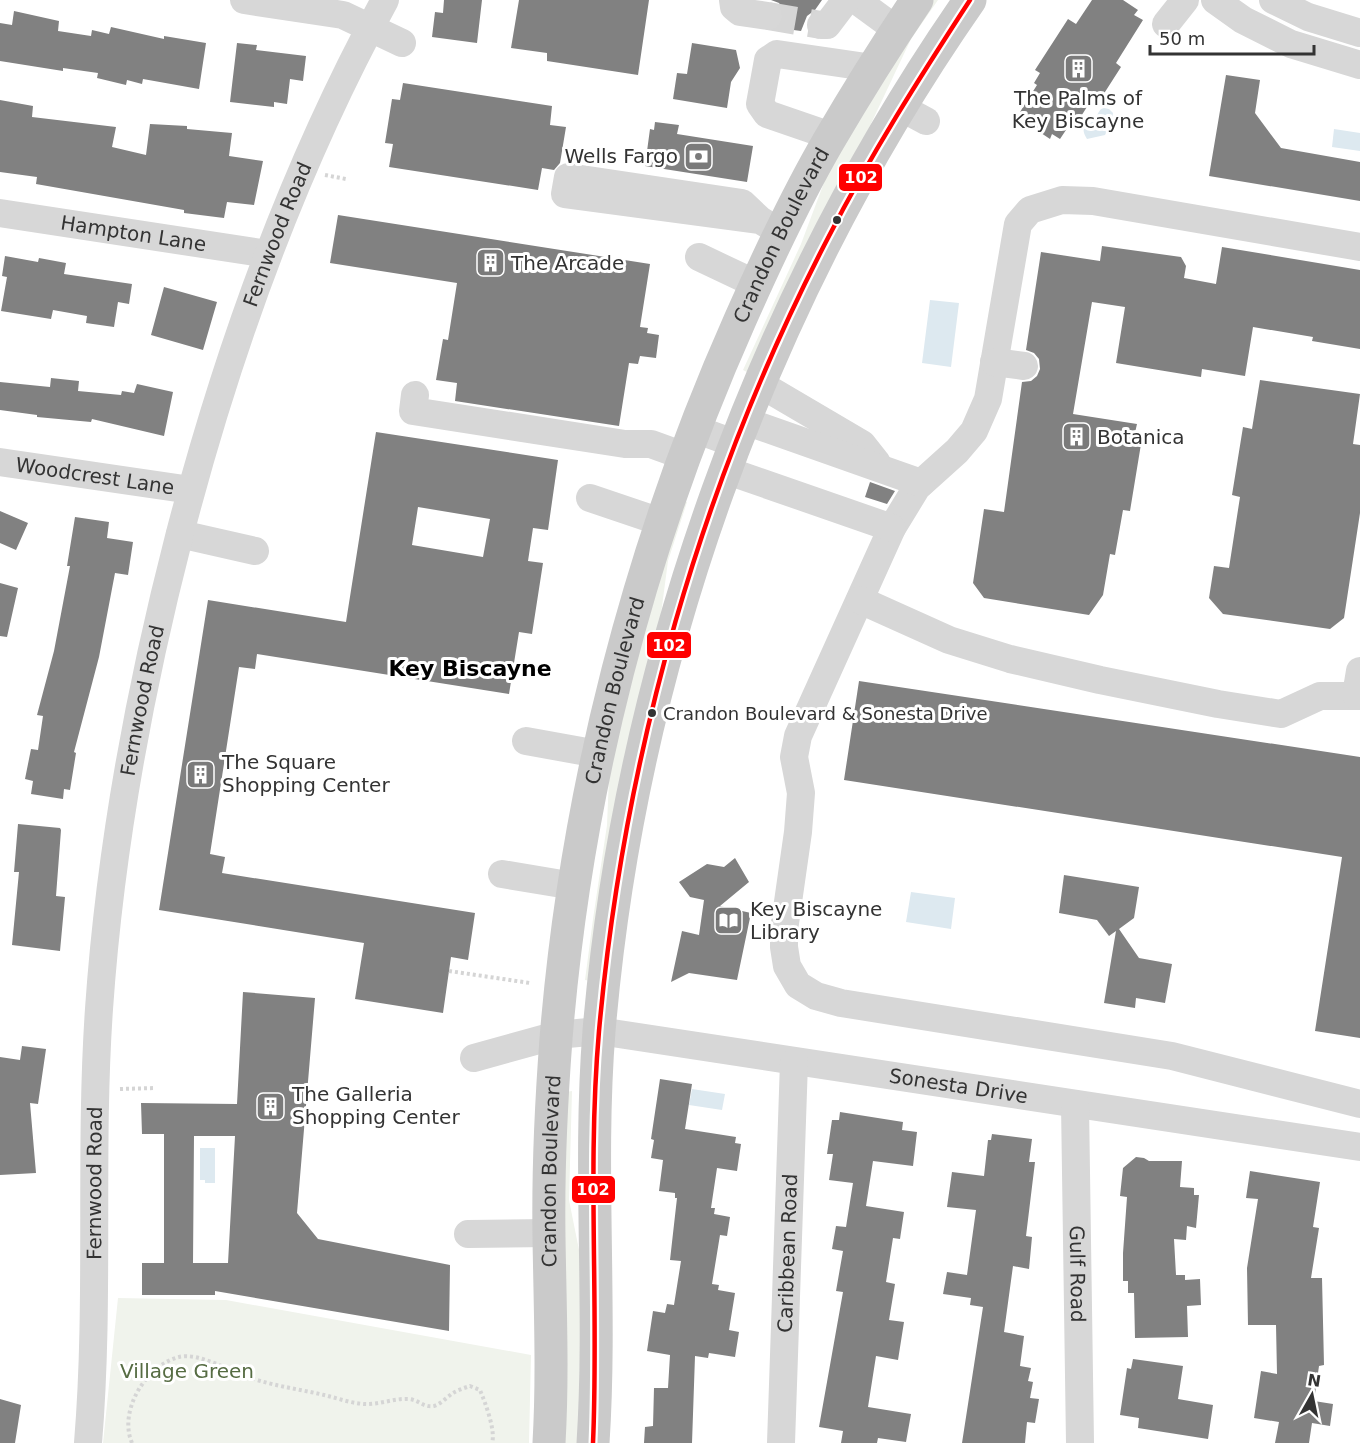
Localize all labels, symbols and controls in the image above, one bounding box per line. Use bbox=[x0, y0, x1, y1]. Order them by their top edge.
scale bar bbox=[1150, 18, 1314, 56]
text: 50 m bbox=[1159, 28, 1205, 49]
building icon: The Palms of Key Biscayne bbox=[1062, 52, 1094, 84]
place label: The Palms of Key Biscayne bbox=[1012, 86, 1144, 133]
bank icon: Wells Fargo bbox=[683, 140, 715, 172]
street label: Crandon Boulevard bbox=[728, 143, 834, 327]
place label: Wells Fargo bbox=[564, 144, 678, 168]
street label: Fernwood Road bbox=[238, 158, 317, 310]
line badge: 102 bbox=[838, 163, 883, 192]
text: 102 bbox=[844, 168, 878, 187]
street label: Hampton Lane bbox=[59, 210, 208, 256]
unlabelled marker bbox=[831, 214, 843, 226]
building icon: The Arcade bbox=[474, 247, 506, 279]
place label: The Arcade bbox=[510, 251, 624, 275]
building icon: Botanica bbox=[1060, 421, 1092, 453]
place label: Botanica bbox=[1097, 425, 1185, 449]
street label: Woodcrest Lane bbox=[14, 452, 176, 499]
street label: Crandon Boulevard bbox=[580, 594, 650, 786]
street label: Fernwood Road bbox=[115, 623, 169, 778]
line badge: 102 bbox=[646, 631, 692, 659]
text: 102 bbox=[652, 636, 686, 655]
district label: Key Biscayne bbox=[388, 656, 552, 681]
place label: Crandon Boulevard & Sonesta Drive bbox=[663, 703, 988, 724]
marker: Crandon Boulevard & Sonesta Drive bbox=[646, 707, 658, 719]
place label: The Square Shopping Center bbox=[221, 750, 390, 797]
building icon: The Square Shopping Center bbox=[185, 758, 217, 790]
place label: Key Biscayne Library bbox=[750, 897, 882, 944]
library icon: Key Biscayne Library bbox=[713, 904, 745, 936]
street label: Sonesta Drive bbox=[887, 1063, 1030, 1108]
street label: Crandon Boulevard bbox=[537, 1074, 565, 1268]
place label: The Galleria Shopping Center bbox=[291, 1082, 460, 1129]
building icon: The Galleria Shopping Center bbox=[255, 1090, 287, 1122]
street label: Fernwood Road bbox=[82, 1106, 107, 1260]
street label: Caribbean Road bbox=[773, 1173, 802, 1333]
line badge: 102 bbox=[571, 1175, 616, 1204]
text: 102 bbox=[576, 1180, 610, 1199]
street label: Gulf Road bbox=[1065, 1225, 1090, 1323]
park label: Village Green bbox=[120, 1359, 254, 1383]
north arrow bbox=[1282, 1365, 1342, 1425]
text: N bbox=[1306, 1370, 1322, 1391]

